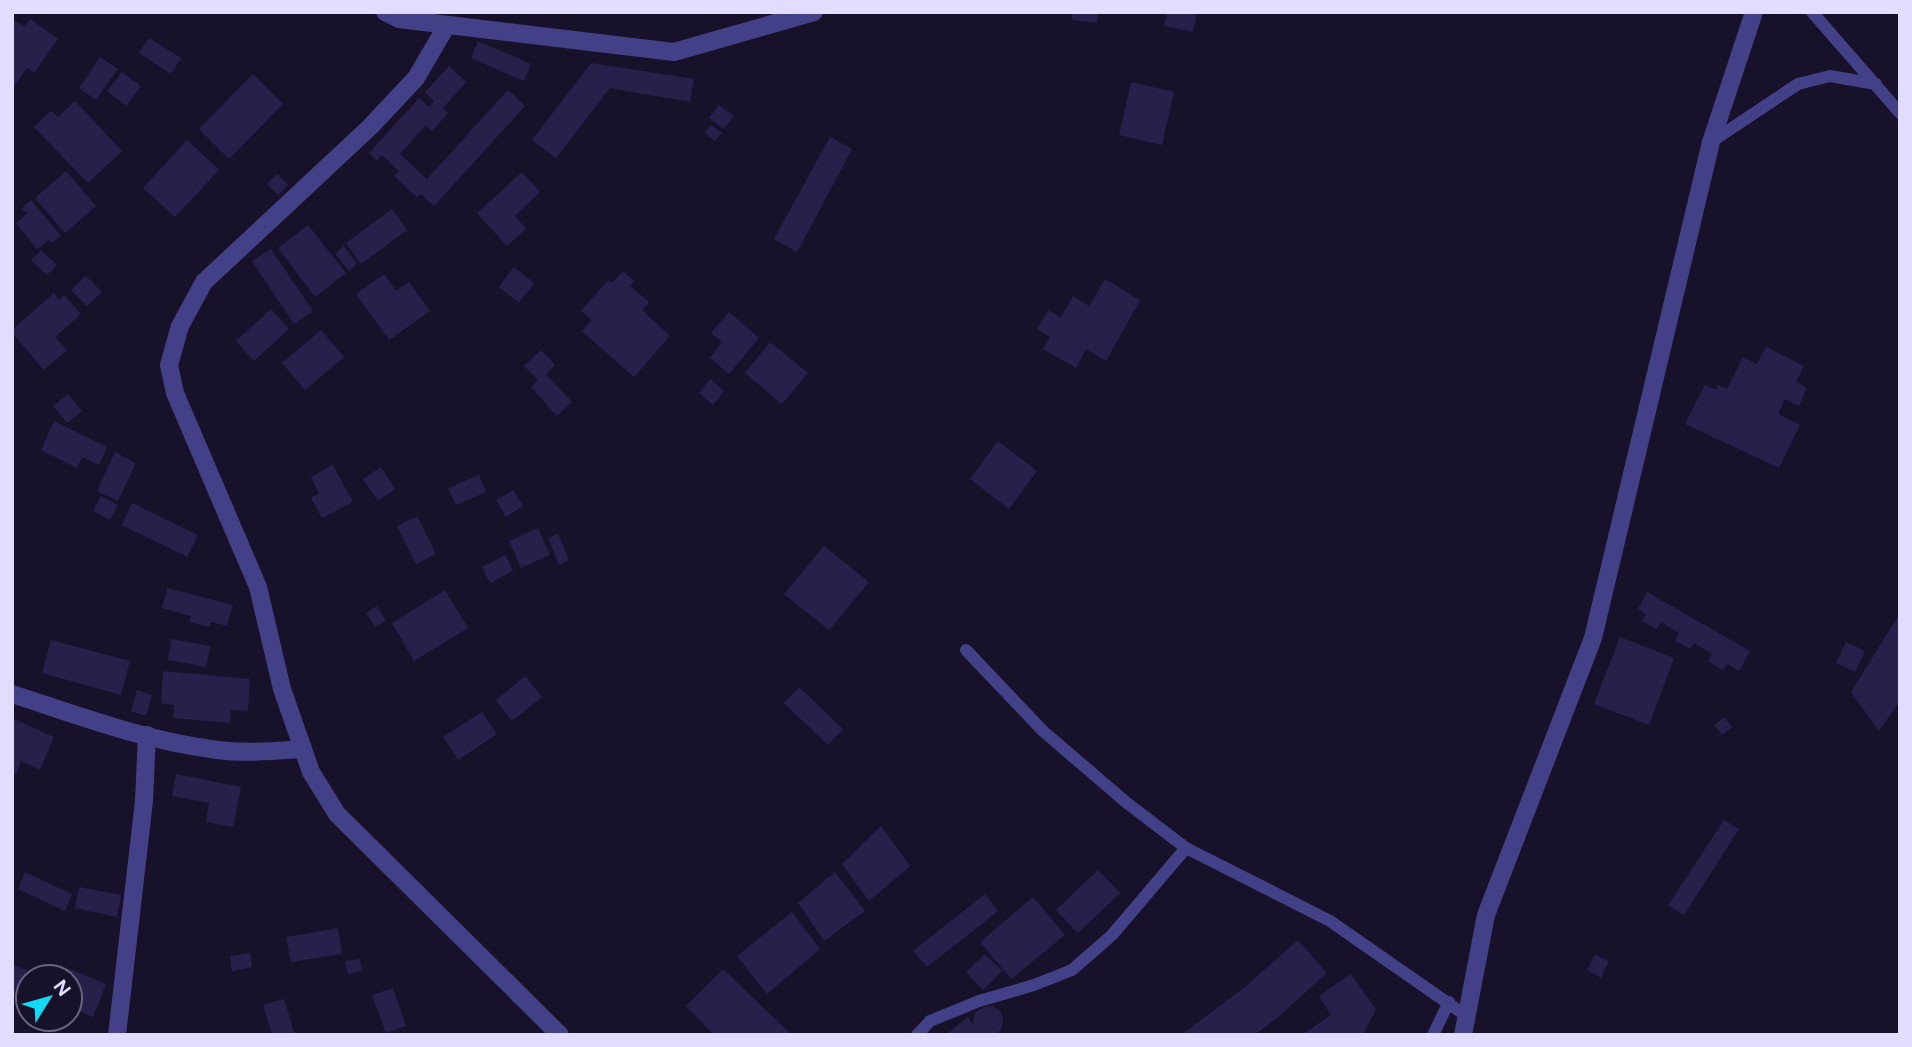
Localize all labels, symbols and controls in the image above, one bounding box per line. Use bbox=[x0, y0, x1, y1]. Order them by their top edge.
north arrow bbox=[14, 963, 84, 1033]
text: N bbox=[49, 975, 76, 1001]

